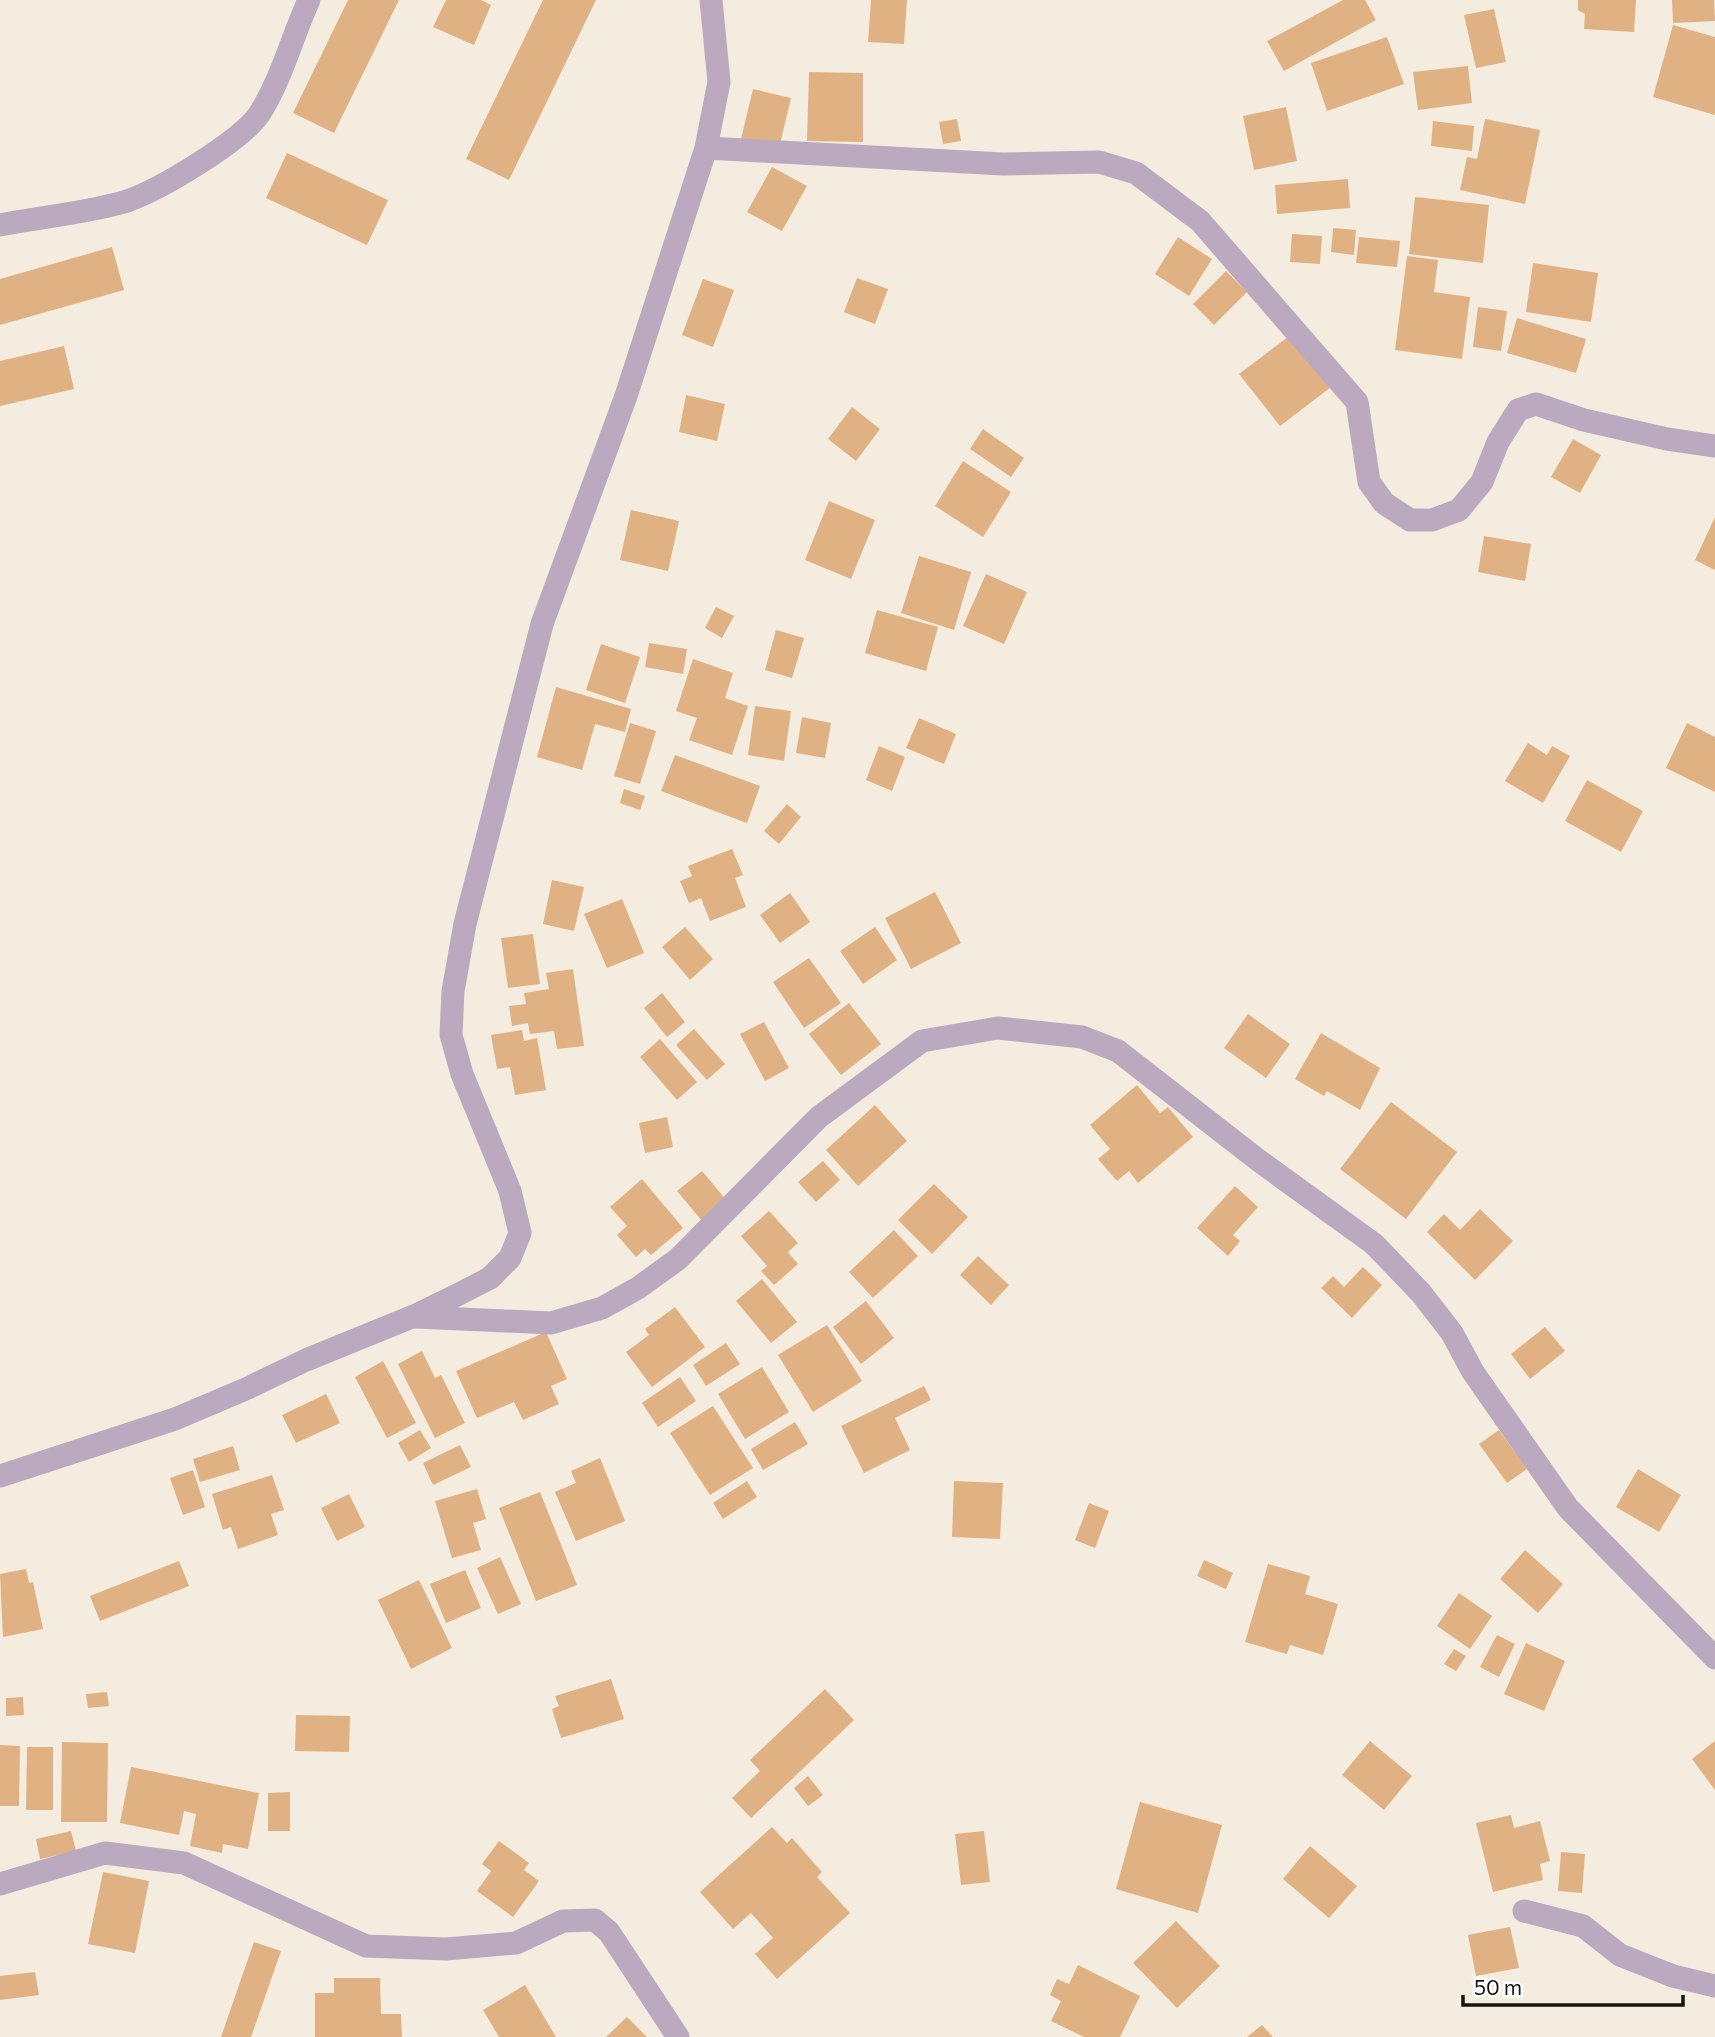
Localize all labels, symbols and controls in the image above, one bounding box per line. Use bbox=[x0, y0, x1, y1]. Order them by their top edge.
scale bar bbox=[1463, 1964, 1684, 2008]
text: 50 m bbox=[1474, 1974, 1522, 1999]

